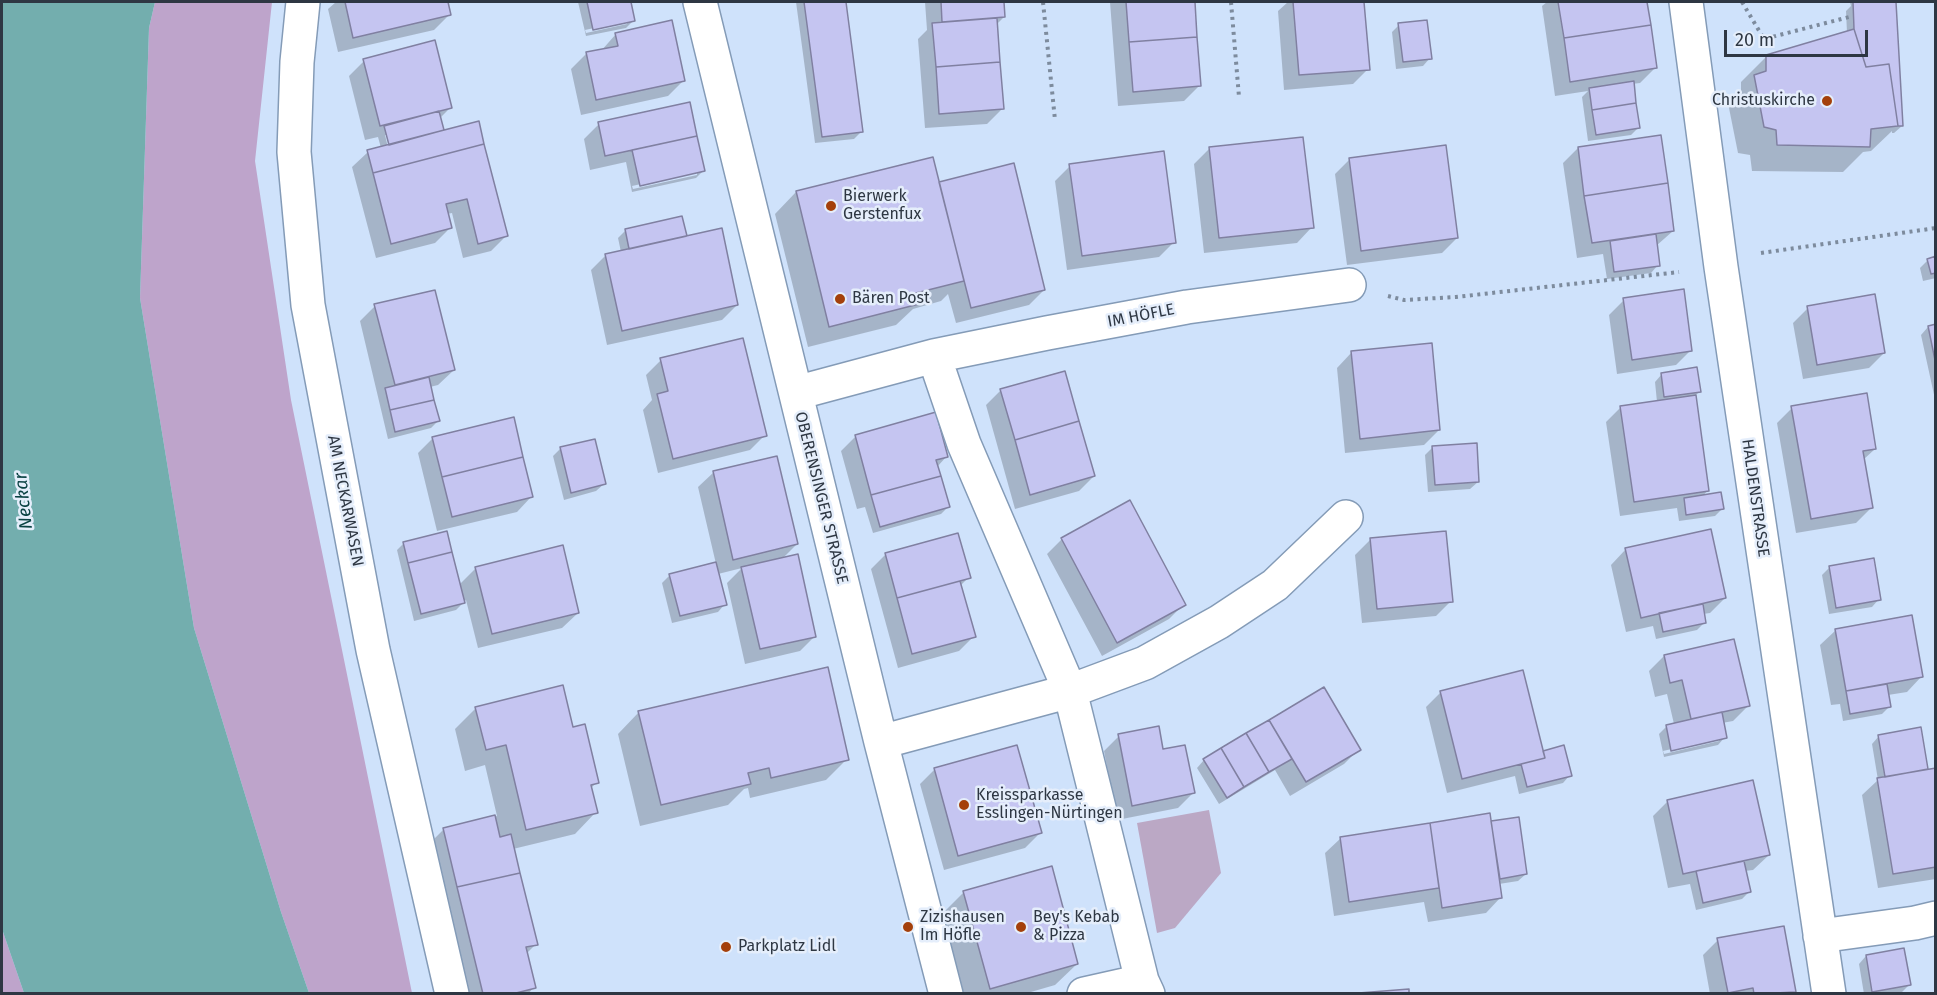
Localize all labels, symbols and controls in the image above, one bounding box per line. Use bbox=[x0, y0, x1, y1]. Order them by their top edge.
scale bar bbox=[1727, 18, 1871, 56]
text: 20 m bbox=[1735, 29, 1774, 51]
place label: Christuskirche bbox=[1712, 91, 1815, 111]
marker: Christuskirche bbox=[1820, 94, 1834, 108]
place label: Bierwerk Gerstenfux bbox=[843, 187, 921, 225]
marker: Bierwerk Gerstenfux bbox=[824, 199, 838, 213]
place label: Bären Post bbox=[852, 289, 930, 309]
marker: Bären Post bbox=[833, 292, 847, 306]
street label: IM HÖFLE bbox=[1106, 300, 1176, 332]
street label: OBERENSINGER STRASSE bbox=[790, 410, 852, 586]
street label: AM NECKARWASEN bbox=[323, 434, 367, 568]
street label: HALDENSTRASSE bbox=[1737, 438, 1773, 558]
water label: Neckar bbox=[10, 472, 38, 530]
place label: Kreissparkasse Esslingen-Nürtingen bbox=[976, 786, 1123, 824]
marker: Kreissparkasse Esslingen-Nürtingen bbox=[957, 798, 971, 812]
place label: Zizishausen Im Höfle bbox=[920, 908, 1005, 946]
place label: Bey's Kebab & Pizza bbox=[1033, 908, 1120, 946]
marker: Zizishausen Im Höfle bbox=[901, 920, 915, 934]
marker: Bey's Kebab & Pizza bbox=[1014, 920, 1028, 934]
place label: Parkplatz Lidl bbox=[738, 937, 836, 957]
marker: Parkplatz Lidl bbox=[719, 940, 733, 954]

